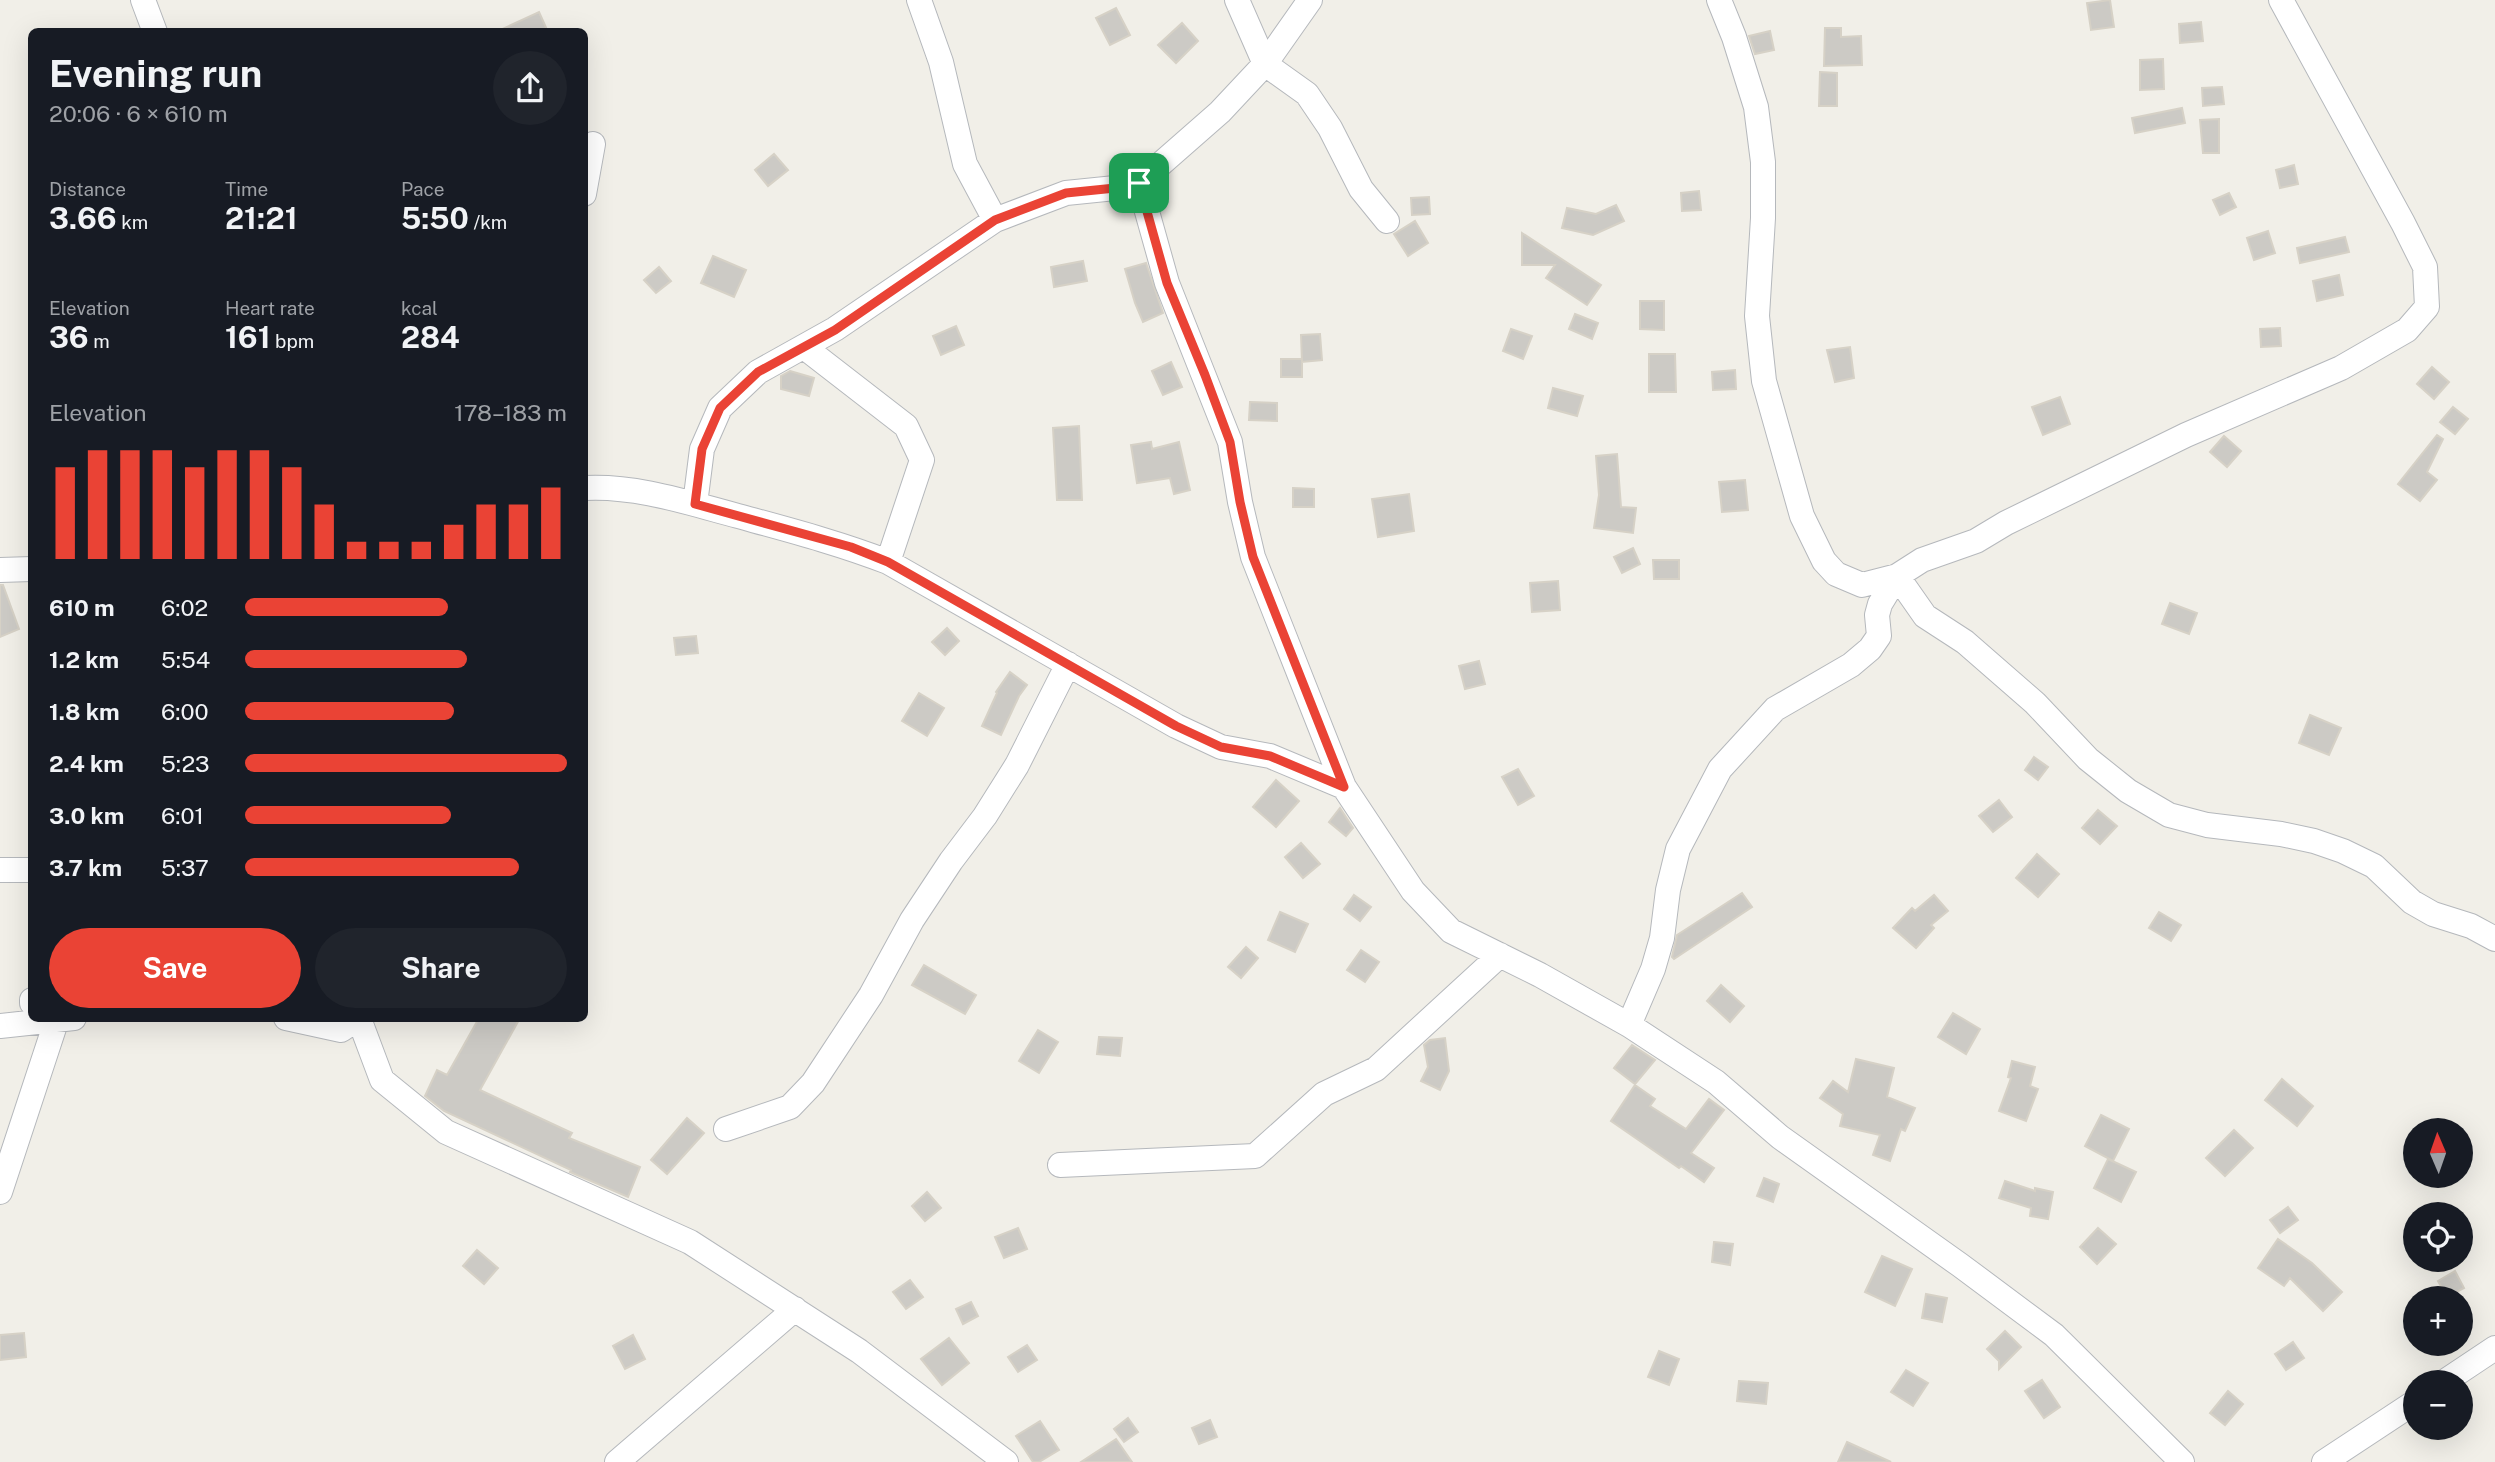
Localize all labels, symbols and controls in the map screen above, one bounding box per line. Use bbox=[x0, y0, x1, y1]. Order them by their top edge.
text: Evening run bbox=[49, 51, 262, 96]
button: share bbox=[493, 51, 567, 125]
text: 20:06 · 6 × 610 m bbox=[49, 100, 228, 127]
pin bbox=[1109, 153, 1169, 213]
icon: arrive bbox=[1120, 164, 1158, 202]
text: Distance bbox=[49, 178, 126, 200]
text: Time bbox=[225, 178, 268, 200]
text: Pace bbox=[401, 178, 444, 200]
text: 3.66 bbox=[49, 200, 117, 236]
text: 21:21 bbox=[225, 200, 297, 236]
text: 5:50 bbox=[401, 200, 469, 236]
text: km bbox=[117, 211, 148, 233]
text: /km bbox=[469, 211, 507, 233]
text: Elevation bbox=[49, 297, 130, 319]
text: Heart rate bbox=[225, 297, 315, 319]
text: kcal bbox=[401, 297, 438, 319]
text: 36 bbox=[49, 319, 89, 355]
text: 161 bbox=[225, 319, 271, 355]
text: 284 bbox=[401, 319, 460, 355]
text: m bbox=[89, 330, 110, 352]
text: bpm bbox=[271, 330, 314, 352]
text: Elevation bbox=[49, 399, 147, 426]
text: 178–183 m bbox=[454, 399, 567, 426]
text: 610 m bbox=[49, 594, 115, 621]
text: 6:02 bbox=[161, 594, 208, 621]
text: 1.2 km bbox=[49, 646, 119, 673]
text: 5:54 bbox=[161, 646, 210, 673]
text: 1.8 km bbox=[49, 698, 120, 725]
text: 6:00 bbox=[161, 698, 209, 725]
text: 2.4 km bbox=[49, 750, 124, 777]
text: 5:23 bbox=[161, 750, 210, 777]
text: 3.0 km bbox=[49, 802, 124, 829]
text: 6:01 bbox=[161, 802, 204, 829]
text: 3.7 km bbox=[49, 854, 122, 881]
text: 5:37 bbox=[161, 854, 209, 881]
button: Save bbox=[49, 928, 301, 1008]
button: Share bbox=[315, 928, 567, 1008]
north arrow bbox=[2403, 1118, 2473, 1188]
map controls bbox=[2403, 1118, 2473, 1440]
button: locate bbox=[2403, 1202, 2473, 1272]
button: + bbox=[2403, 1286, 2473, 1356]
button: − bbox=[2403, 1370, 2473, 1440]

